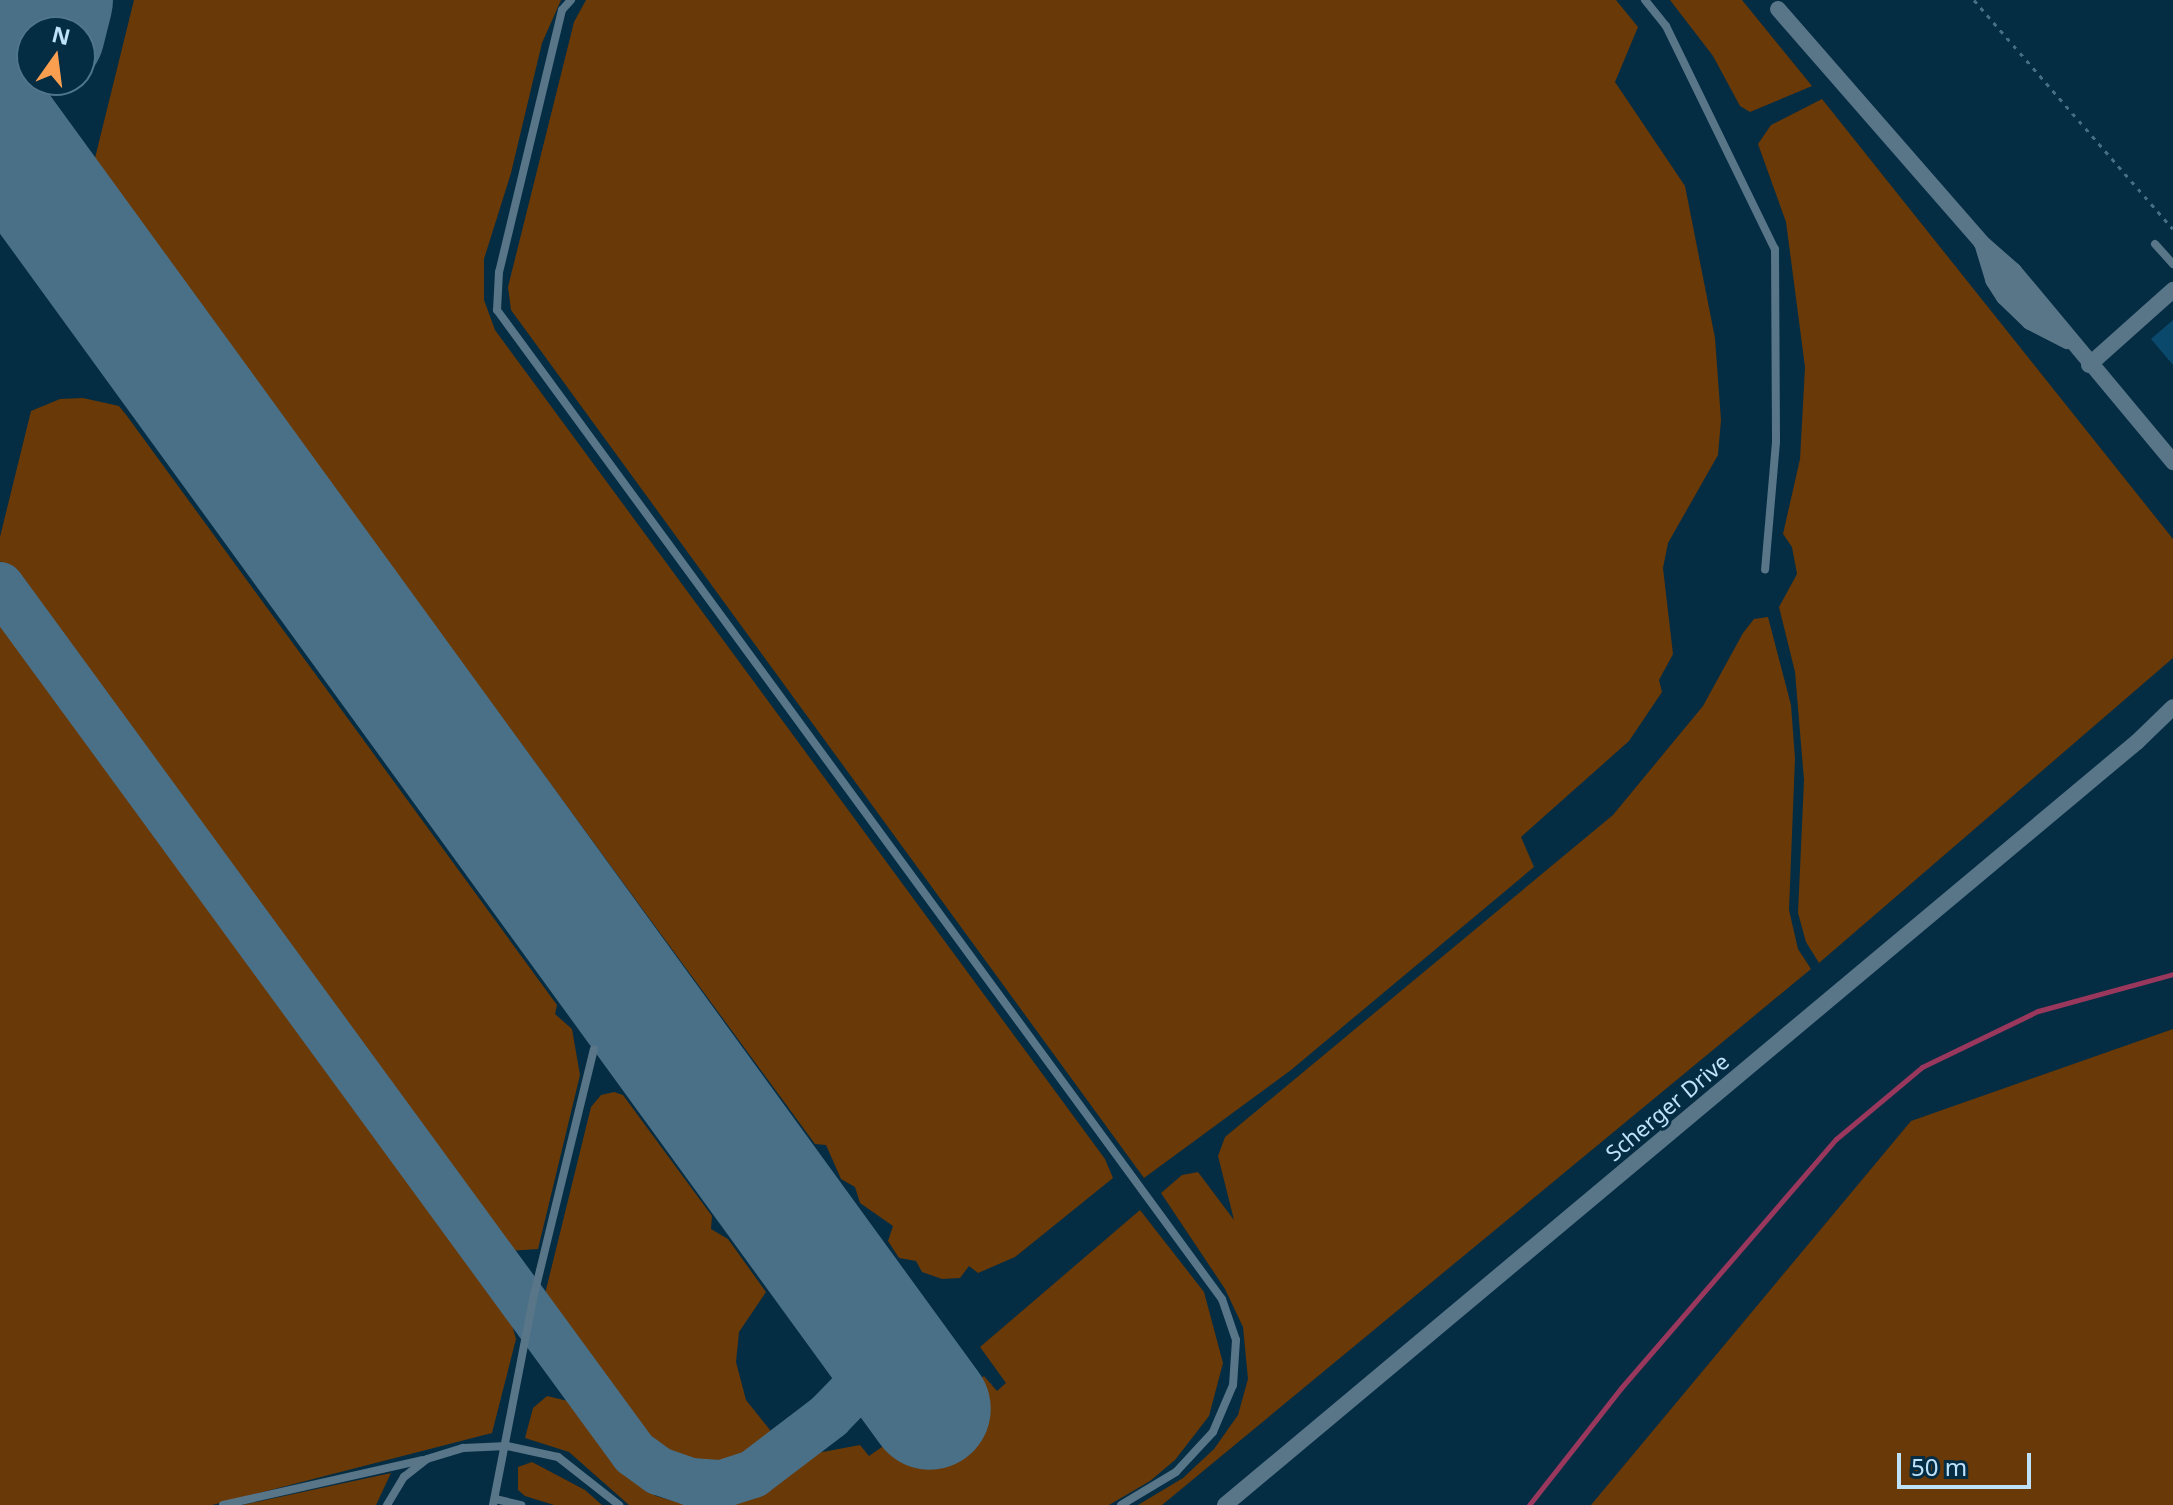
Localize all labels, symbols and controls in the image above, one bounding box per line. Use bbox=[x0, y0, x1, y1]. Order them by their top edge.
north arrow bbox=[16, 16, 96, 96]
text: N bbox=[49, 18, 74, 51]
street label: Scherger Drive bbox=[1600, 1048, 1734, 1166]
scale bar bbox=[1901, 1437, 2035, 1487]
text: 50 m bbox=[1911, 1450, 1967, 1483]

